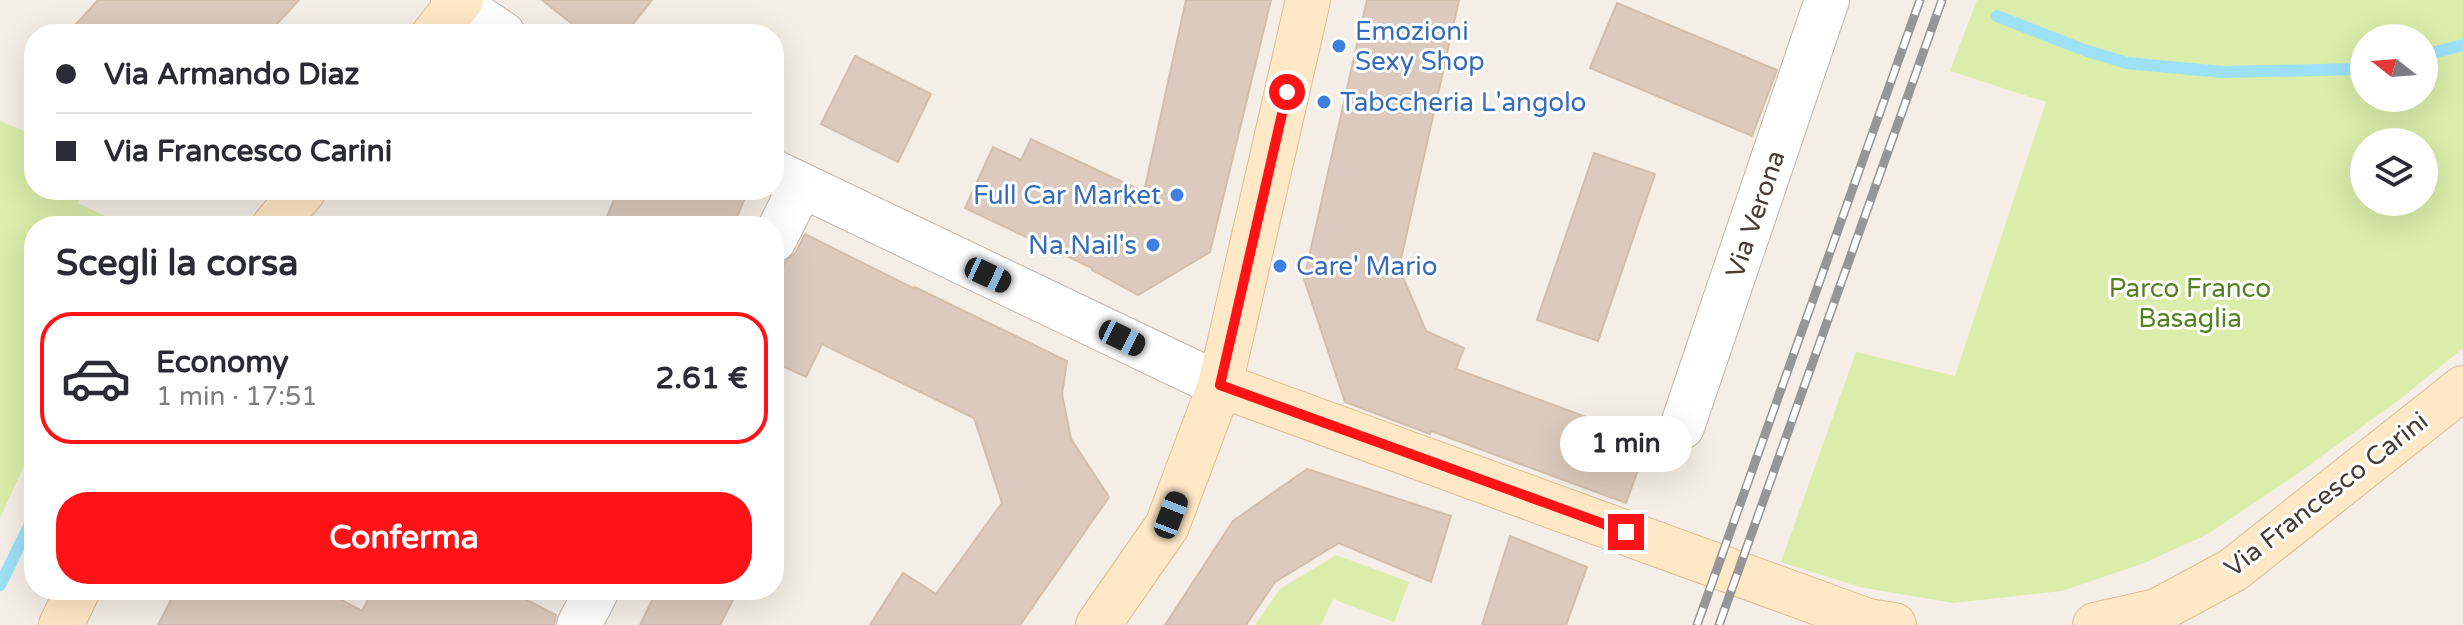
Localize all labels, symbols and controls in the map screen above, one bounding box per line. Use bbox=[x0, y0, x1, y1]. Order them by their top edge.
place label: Emozioni Sexy Shop bbox=[1355, 16, 1485, 77]
north arrow bbox=[2350, 24, 2438, 112]
map controls bbox=[2350, 24, 2438, 216]
marker: Emozioni Sexy Shop bbox=[1330, 37, 1348, 55]
text: Via Armando Diaz bbox=[104, 56, 359, 93]
route start bbox=[1269, 74, 1305, 110]
place label: Tabccheria L'angolo bbox=[1340, 87, 1586, 118]
marker: Tabccheria L'angolo bbox=[1315, 93, 1333, 111]
button: layers bbox=[2350, 128, 2438, 216]
text: Via Francesco Carini bbox=[104, 133, 392, 170]
street label: Via Verona bbox=[1719, 146, 1792, 282]
place label: Full Car Market bbox=[973, 180, 1161, 211]
marker: Full Car Market bbox=[1168, 186, 1186, 204]
place label: Na.Nail's bbox=[1028, 230, 1137, 261]
marker: Na.Nail's bbox=[1144, 236, 1162, 254]
text: Scegli la corsa bbox=[56, 242, 298, 285]
place label: Care' Mario bbox=[1296, 251, 1437, 282]
car bbox=[961, 254, 1015, 296]
marker: Care' Mario bbox=[1271, 257, 1289, 275]
park label: Parco Franco Basaglia bbox=[2109, 273, 2271, 334]
car bbox=[1095, 317, 1149, 359]
icon: car bbox=[60, 342, 132, 414]
text: Economy bbox=[156, 344, 289, 381]
text: 2.61 € bbox=[655, 360, 748, 397]
text: 1 min · 17:51 bbox=[156, 381, 318, 412]
street label: Via Francesco Carini bbox=[2218, 405, 2434, 584]
callout: 1 min bbox=[1560, 416, 1692, 472]
text: 1 min bbox=[1591, 428, 1661, 459]
car bbox=[1151, 488, 1191, 542]
button: Conferma bbox=[56, 492, 752, 584]
route end bbox=[1608, 514, 1644, 550]

